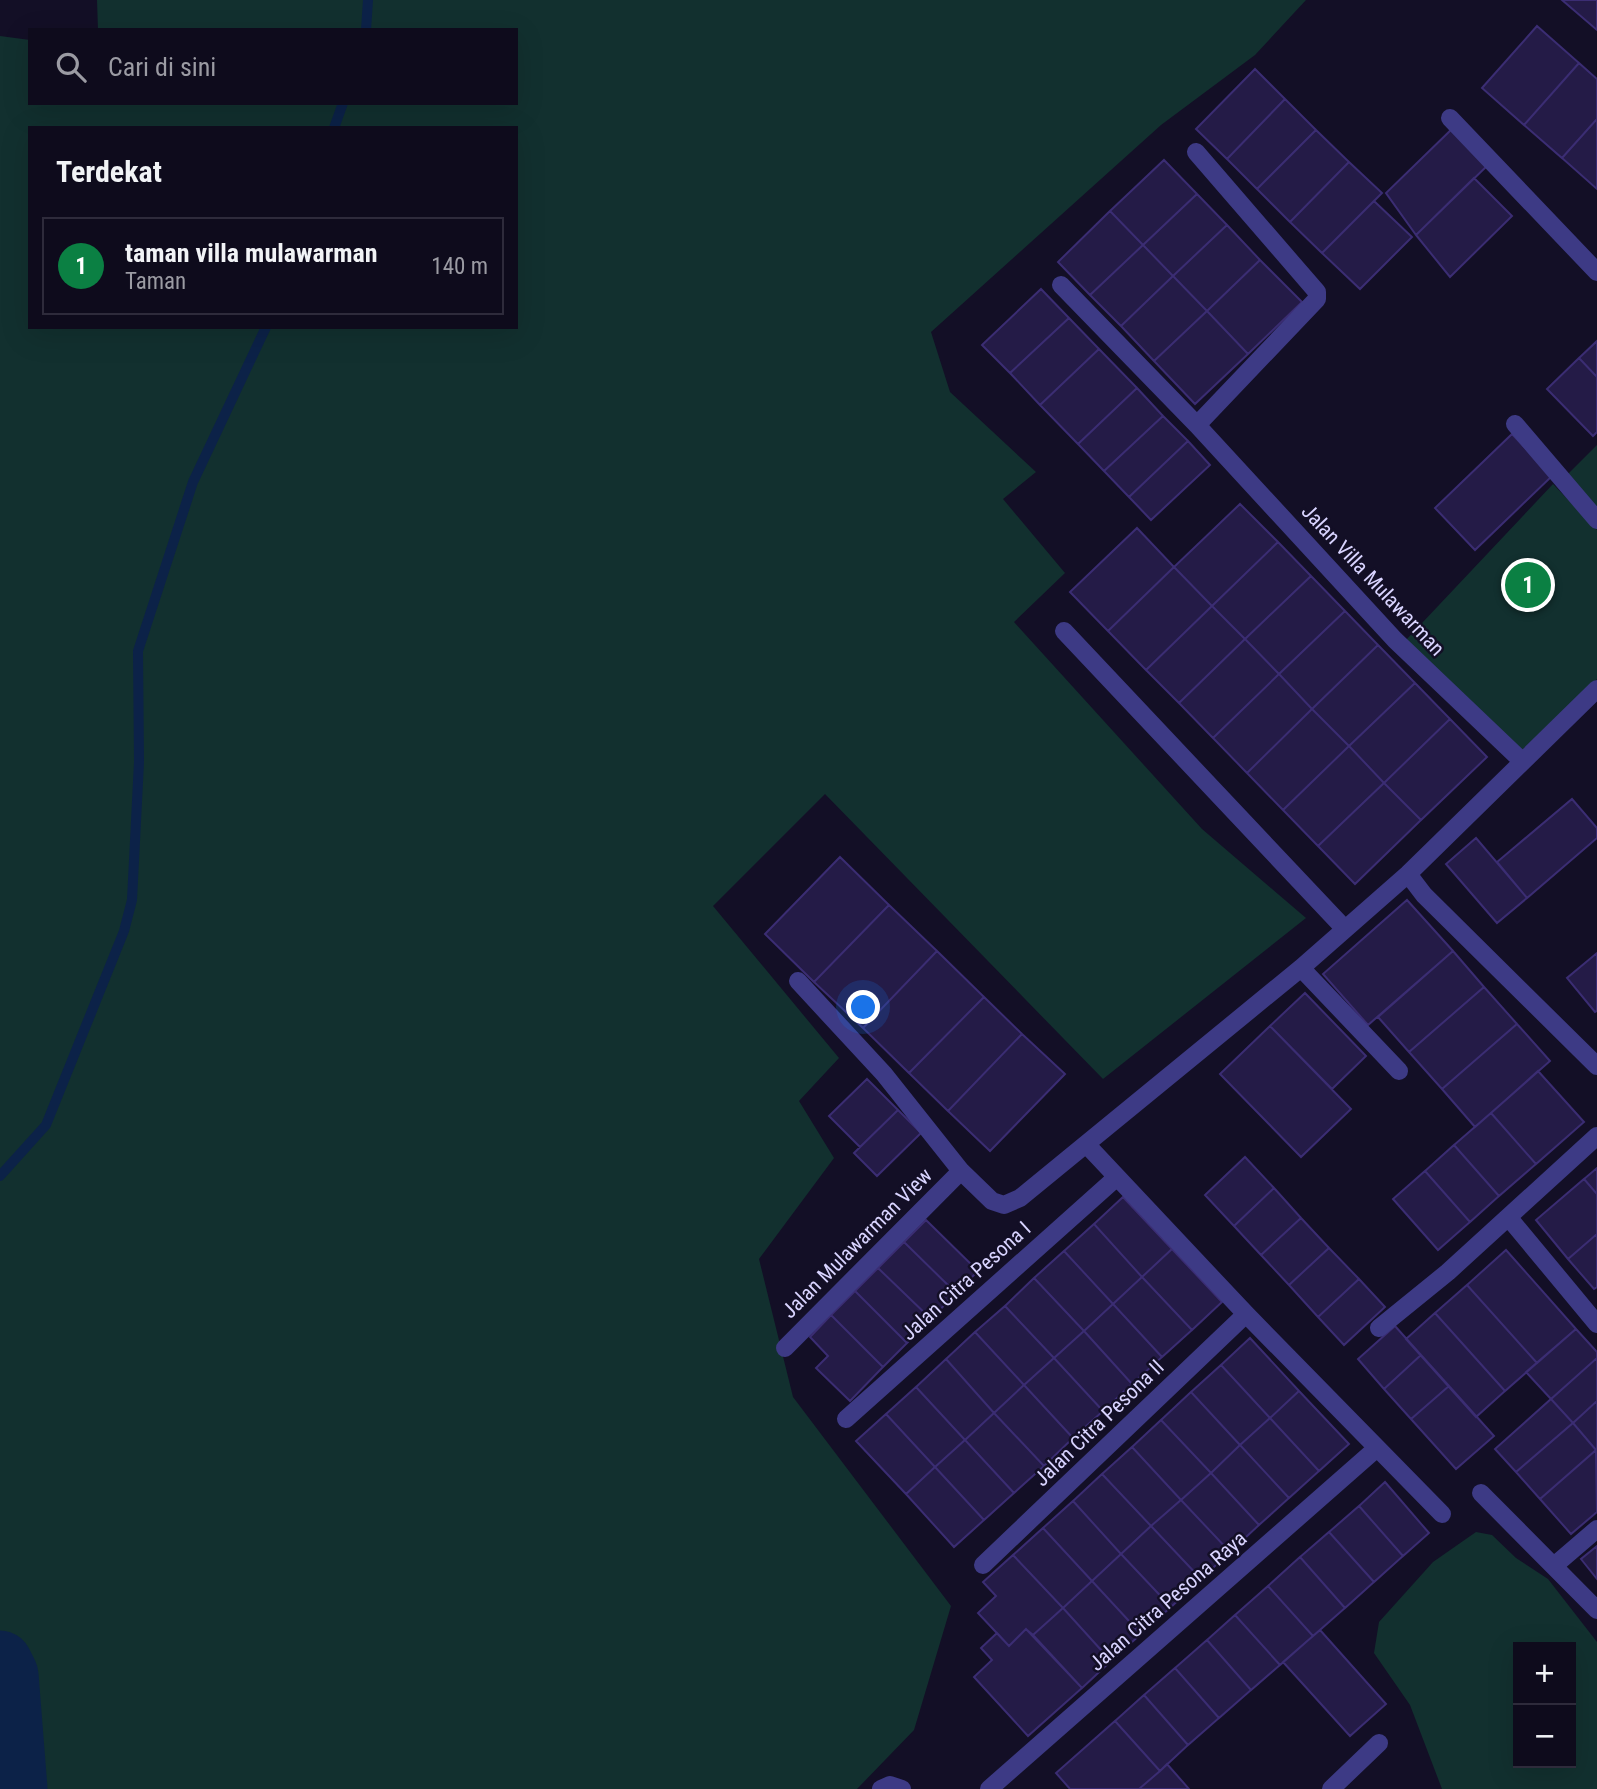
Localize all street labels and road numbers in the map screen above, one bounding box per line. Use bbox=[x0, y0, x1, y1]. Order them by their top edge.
street label: Jalan Villa Mulawarman bbox=[1297, 499, 1449, 661]
street label: Jalan Mulawarman View bbox=[777, 1163, 937, 1323]
street label: Jalan Citra Pesona I bbox=[896, 1217, 1036, 1345]
street label: Jalan Citra Pesona II bbox=[1029, 1355, 1169, 1491]
street label: Jalan Citra Pesona Raya bbox=[1085, 1526, 1251, 1676]

